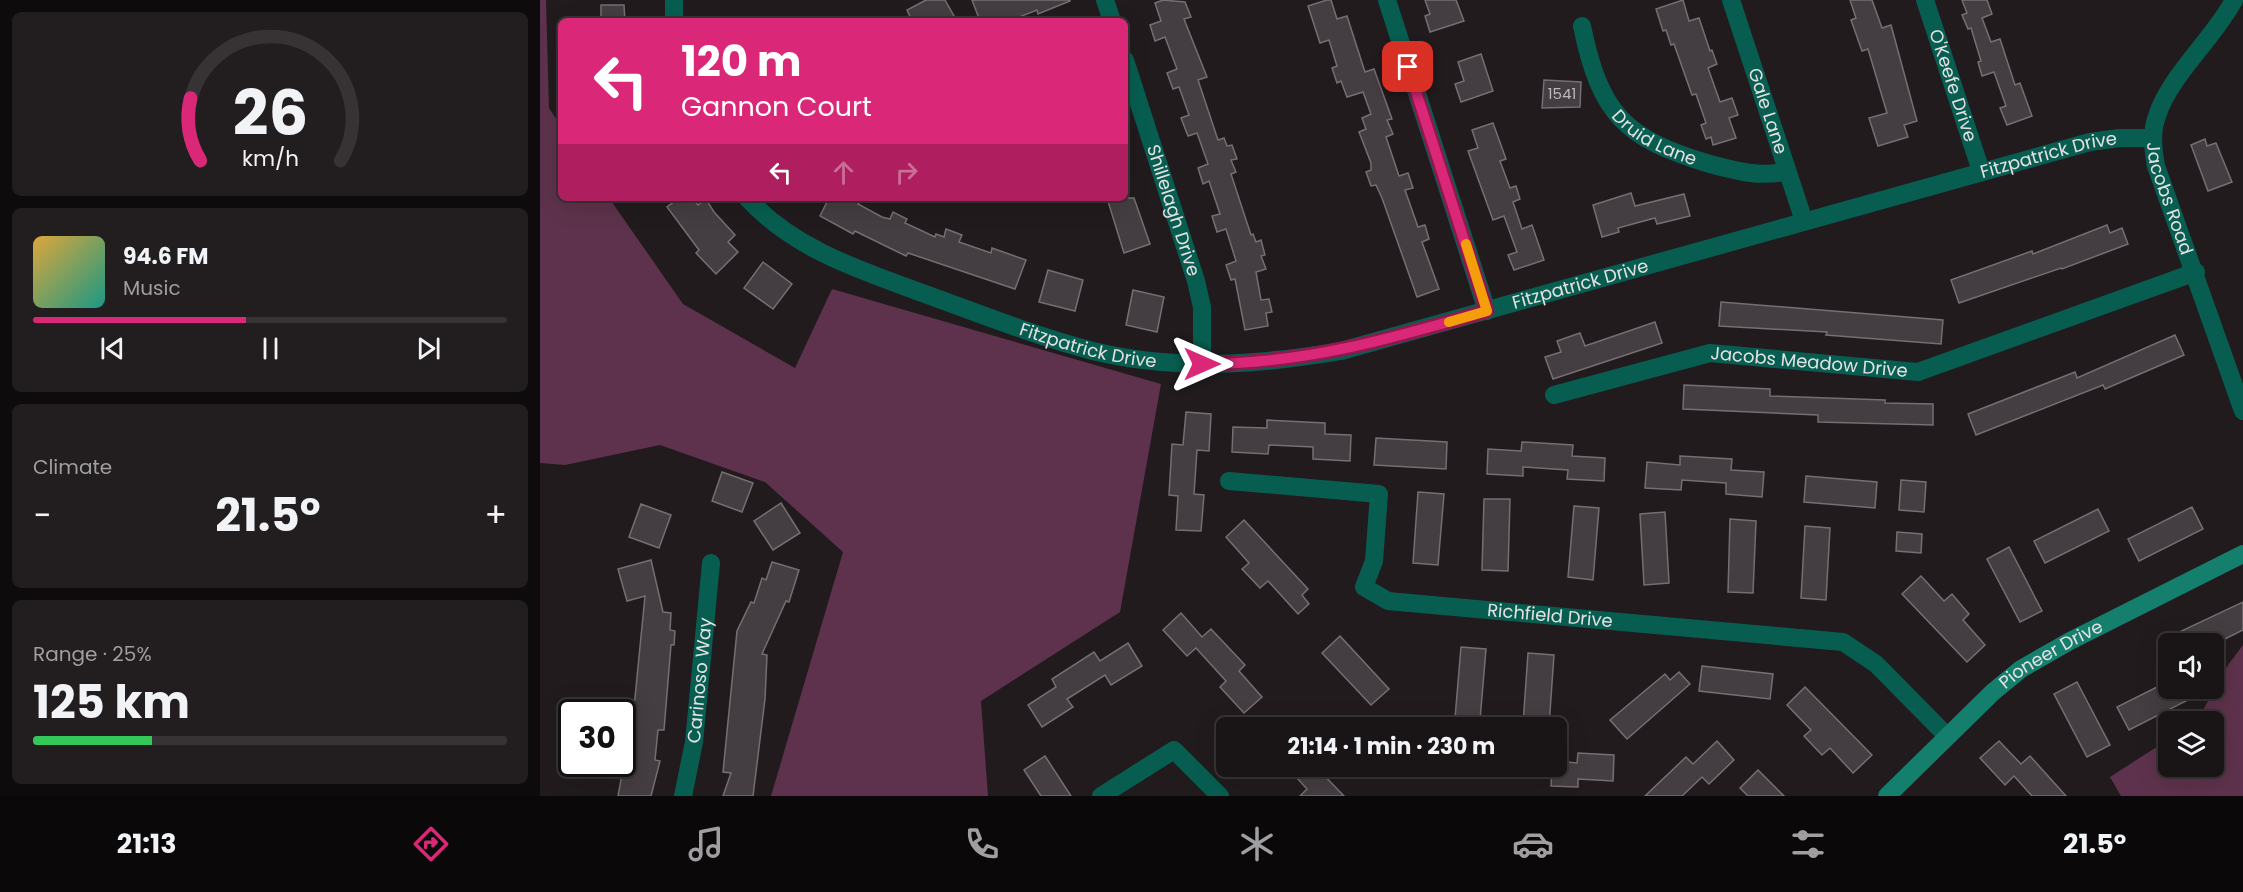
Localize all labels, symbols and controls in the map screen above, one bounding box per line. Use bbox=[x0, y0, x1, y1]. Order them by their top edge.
street label: O'Keefe Drive bbox=[1923, 26, 1984, 145]
text: 120 m bbox=[681, 32, 802, 91]
pin bbox=[1382, 41, 1433, 92]
icon: left bbox=[582, 42, 660, 120]
icon: arrive bbox=[1391, 50, 1424, 83]
street label: Gale Lane bbox=[1742, 65, 1794, 157]
text: 26 bbox=[232, 69, 308, 157]
house number: 1541 bbox=[1548, 83, 1576, 104]
text: Gannon Court bbox=[681, 88, 872, 125]
street label: Druid Lane bbox=[1606, 104, 1700, 171]
street label: Fitzpatrick Drive bbox=[1977, 125, 2118, 184]
street label: Shillelagh Drive bbox=[1141, 141, 1207, 279]
street label: Jacobs Road bbox=[2141, 141, 2199, 258]
text: km/h bbox=[241, 143, 299, 174]
icon: left bbox=[764, 156, 797, 189]
icon: ahead bbox=[827, 156, 860, 189]
icon: right bbox=[890, 156, 923, 189]
text: 94.6 FM bbox=[123, 241, 209, 272]
street label: Fitzpatrick Drive bbox=[1509, 253, 1651, 315]
text: Music bbox=[123, 274, 181, 302]
street label: Fitzpatrick Drive bbox=[1016, 316, 1158, 374]
icon: previous bbox=[96, 332, 129, 365]
icon: pause bbox=[254, 332, 287, 365]
icon: next bbox=[412, 332, 445, 365]
position arrow bbox=[1170, 332, 1234, 396]
street label: Jacobs Meadow Drive bbox=[1709, 340, 1909, 383]
text: Climate bbox=[33, 453, 112, 481]
text: 21.5° bbox=[215, 484, 321, 547]
text: − bbox=[33, 492, 51, 539]
text: + bbox=[484, 492, 507, 539]
street label: Richfield Drive bbox=[1486, 597, 1614, 633]
street label: Pioneer Drive bbox=[1993, 614, 2107, 694]
street label: Carinoso Way bbox=[681, 616, 718, 744]
map controls bbox=[2158, 633, 2224, 777]
button: sound bbox=[2158, 633, 2224, 699]
text: Range · 25% bbox=[33, 640, 152, 668]
text: 125 km bbox=[33, 671, 190, 734]
speed limit sign: 30 bbox=[558, 699, 636, 777]
button: layers bbox=[2158, 711, 2224, 777]
text: 21:14 · 1 min · 230 m bbox=[1288, 731, 1495, 762]
icon: directions bbox=[410, 823, 452, 865]
icon: music bbox=[685, 823, 727, 865]
icon: phone bbox=[961, 823, 1003, 865]
icon: climate bbox=[1236, 823, 1278, 865]
icon: car bbox=[1512, 823, 1554, 865]
icon: filters bbox=[1787, 823, 1829, 865]
text: 21:13 bbox=[117, 825, 176, 862]
text: 21.5° bbox=[2063, 825, 2126, 862]

